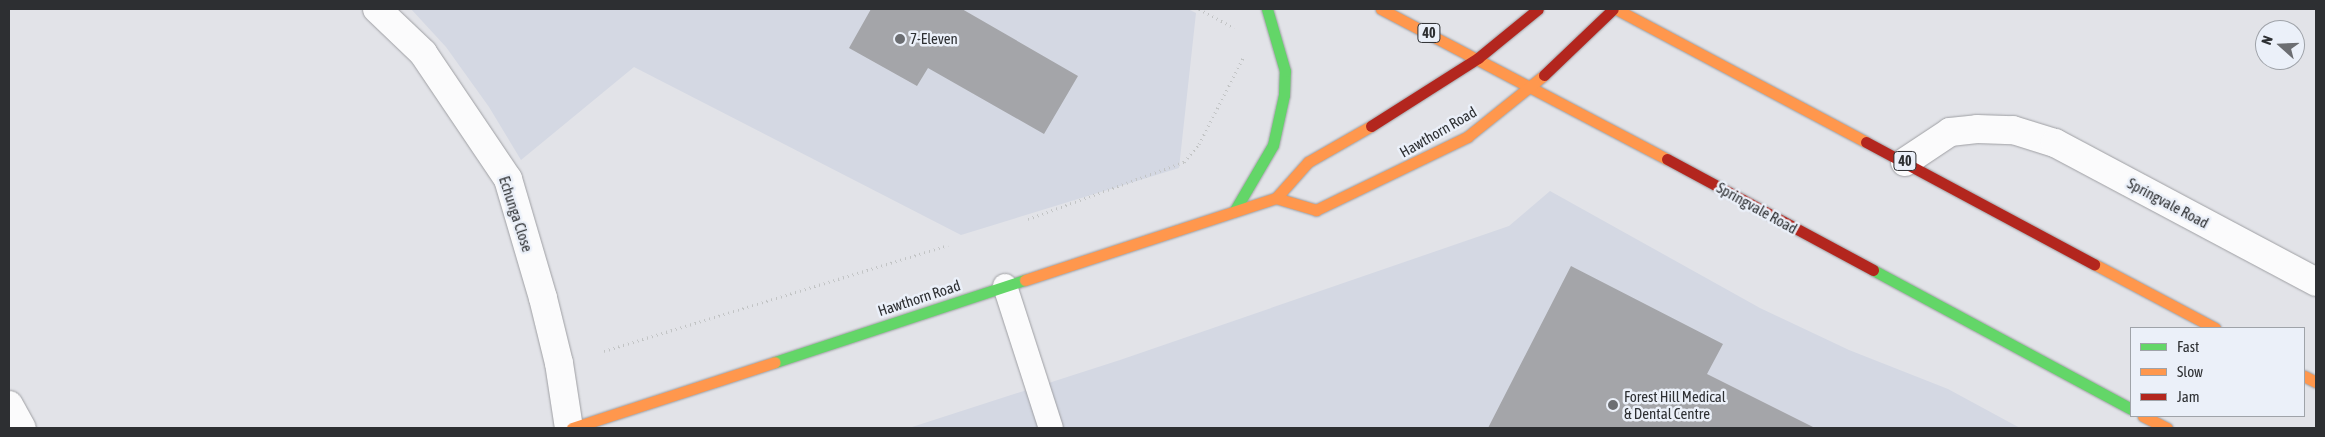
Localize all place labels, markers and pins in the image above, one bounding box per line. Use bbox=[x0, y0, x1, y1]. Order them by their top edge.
place label: 7-Eleven bbox=[910, 30, 958, 48]
marker: 7-Eleven bbox=[894, 33, 906, 45]
place label: Forest Hill Medical & Dental Centre bbox=[1624, 387, 1726, 422]
marker: Forest Hill Medical & Dental Centre bbox=[1606, 398, 1620, 412]

